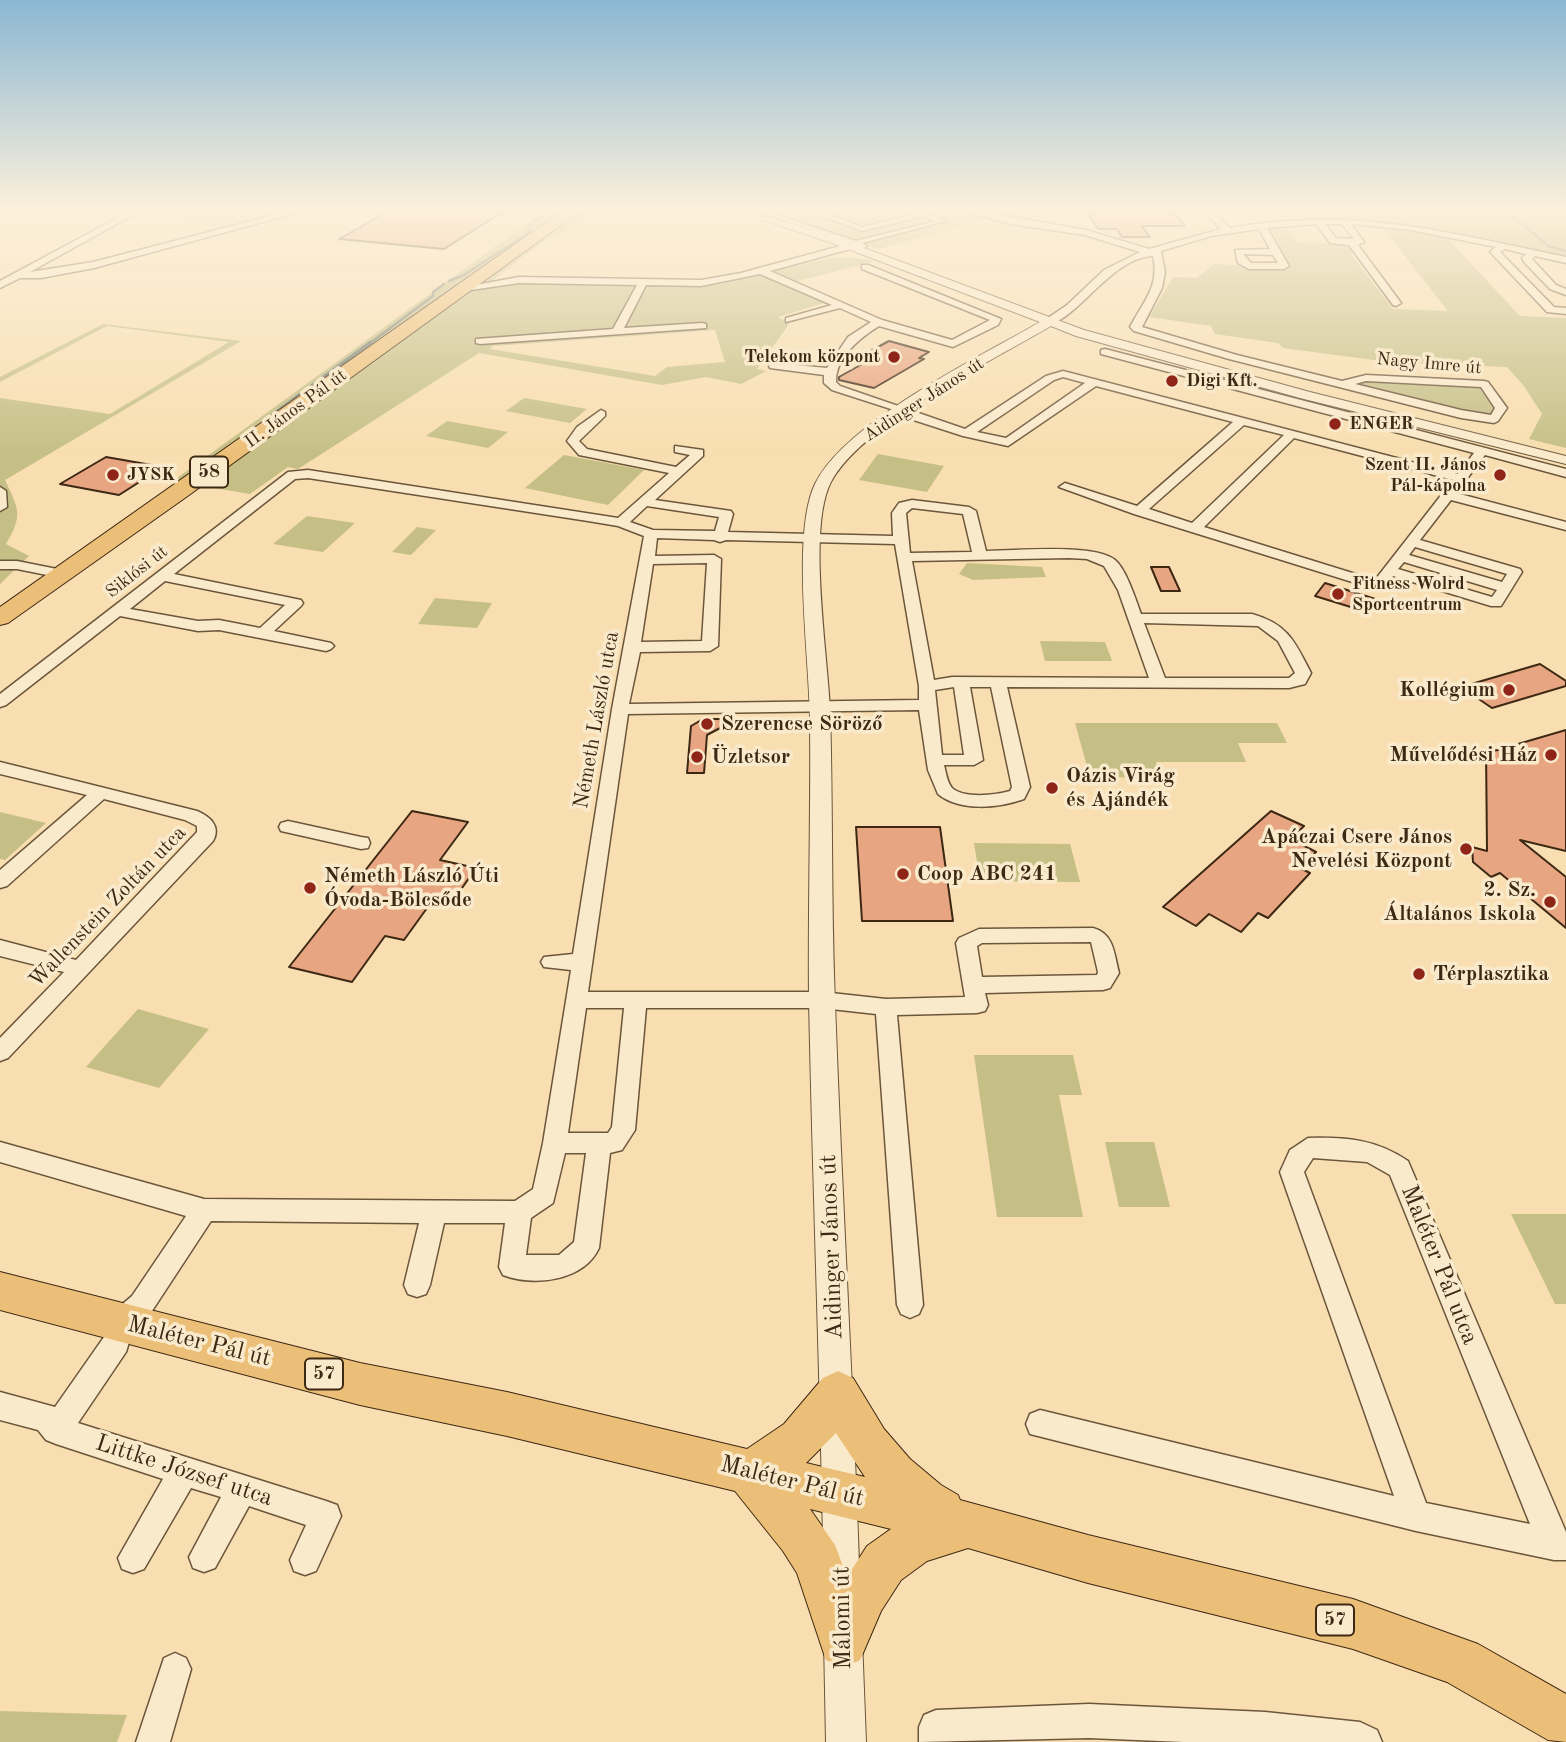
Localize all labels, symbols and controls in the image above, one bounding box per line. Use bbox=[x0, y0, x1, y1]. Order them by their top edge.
place label: Telekom központ bbox=[744, 346, 880, 368]
marker: Telekom központ bbox=[886, 349, 902, 365]
street label: Nagy Imre út bbox=[1376, 349, 1482, 379]
street label: Aidinger János út bbox=[860, 353, 988, 447]
street label: II. János Pál út bbox=[241, 365, 351, 453]
place label: Digi Kft. bbox=[1186, 370, 1258, 392]
marker: Digi Kft. bbox=[1164, 373, 1180, 389]
place label: ENGER bbox=[1349, 413, 1414, 435]
marker: ENGER bbox=[1327, 416, 1343, 432]
place label: Szent II. János Pál-kápolna bbox=[1365, 454, 1486, 496]
road number: 58 bbox=[190, 457, 228, 488]
place label: JYSK bbox=[127, 464, 175, 486]
marker: JYSK bbox=[105, 467, 121, 483]
marker: Szent II. János Pál-kápolna bbox=[1492, 467, 1508, 483]
street label: Siklósi út bbox=[102, 541, 172, 603]
place label: Fitness Wolrd Sportcentrum bbox=[1352, 573, 1465, 616]
marker: Fitness Wolrd Sportcentrum bbox=[1330, 586, 1346, 602]
street label: Németh László utca bbox=[569, 629, 625, 811]
place label: Kollégium bbox=[1399, 677, 1495, 703]
marker: Kollégium bbox=[1501, 682, 1517, 698]
place label: Szerencse Söröző bbox=[721, 711, 882, 737]
marker: Szerencse Söröző bbox=[699, 716, 715, 732]
place label: Művelődési Ház bbox=[1390, 742, 1537, 768]
place label: Üzletsor bbox=[711, 744, 790, 770]
marker: Művelődési Ház bbox=[1543, 747, 1559, 763]
marker: Üzletsor bbox=[689, 749, 705, 765]
place label: Oázis Virág és Ajándék bbox=[1066, 763, 1175, 813]
marker: Oázis Virág és Ajándék bbox=[1044, 780, 1060, 796]
street label: Wallenstein Zoltán utca bbox=[24, 821, 192, 993]
place label: Apáczai Csere János Nevelési Központ bbox=[1261, 824, 1452, 874]
marker: Apáczai Csere János Nevelési Központ bbox=[1458, 841, 1474, 857]
place label: Coop ABC 241 bbox=[917, 861, 1056, 887]
place label: Németh László Úti Óvoda-Bölcsőde bbox=[324, 863, 499, 913]
marker: Coop ABC 241 bbox=[895, 866, 911, 882]
place label: 2. Sz. Általános Iskola bbox=[1383, 877, 1536, 927]
marker: Németh László Úti Óvoda-Bölcsőde bbox=[302, 880, 318, 896]
marker: 2. Sz. Általános Iskola bbox=[1542, 894, 1558, 910]
place label: Térplasztika bbox=[1433, 961, 1549, 987]
marker: Térplasztika bbox=[1411, 966, 1427, 982]
street label: Aidinger János út bbox=[814, 1154, 850, 1340]
street label: Maléter Pál utca bbox=[1394, 1181, 1484, 1349]
street label: Maléter Pál út bbox=[124, 1310, 274, 1374]
road number: 57 bbox=[305, 1358, 343, 1390]
street label: Littke József utca bbox=[92, 1429, 276, 1513]
street label: Maléter Pál út bbox=[717, 1450, 867, 1514]
street label: Málomi út bbox=[828, 1566, 858, 1670]
road number: 57 bbox=[1316, 1604, 1354, 1636]

